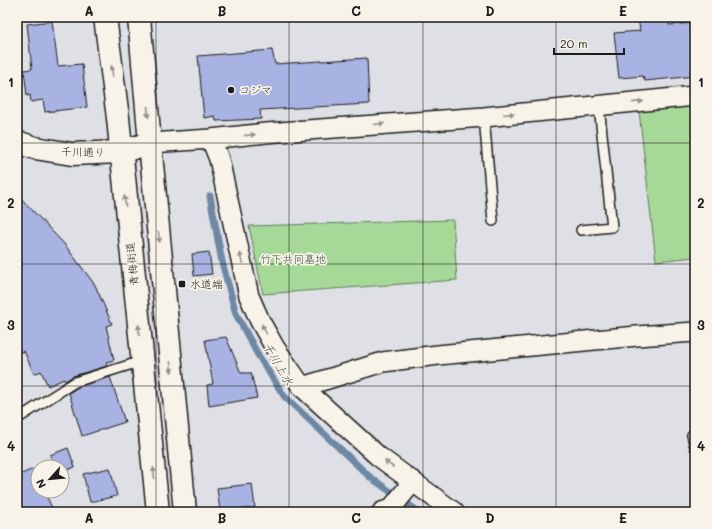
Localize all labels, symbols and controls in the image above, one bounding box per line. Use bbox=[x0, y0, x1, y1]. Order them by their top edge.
text: A bbox=[84, 2, 94, 19]
text: B bbox=[218, 2, 227, 19]
text: C bbox=[351, 2, 361, 19]
text: D bbox=[485, 2, 495, 19]
text: E bbox=[619, 2, 627, 19]
scale bar bbox=[554, 30, 624, 56]
text: 20 m bbox=[560, 35, 588, 51]
one-way arrow bbox=[109, 65, 115, 78]
text: 1 bbox=[8, 73, 14, 90]
text: 1 bbox=[698, 73, 704, 90]
place label: コジマ bbox=[239, 82, 272, 97]
marker: コジマ bbox=[226, 85, 236, 95]
one-way arrow bbox=[632, 99, 644, 105]
one-way arrow bbox=[144, 106, 151, 118]
one-way arrow bbox=[503, 111, 515, 118]
one-way arrow bbox=[373, 121, 385, 128]
one-way arrow bbox=[244, 132, 256, 138]
street label: 千川通り bbox=[61, 144, 105, 159]
text: 2 bbox=[7, 194, 15, 211]
text: 2 bbox=[697, 194, 705, 211]
one-way arrow bbox=[122, 195, 129, 207]
one-way arrow bbox=[156, 231, 162, 243]
street label: 青梅街道 bbox=[122, 241, 141, 287]
park label: 竹下共同墓地 bbox=[260, 251, 326, 266]
one-way arrow bbox=[237, 252, 243, 264]
place label: 水道端 bbox=[190, 276, 223, 291]
marker: 水道端 bbox=[177, 279, 187, 289]
text: 3 bbox=[7, 316, 15, 333]
text: 3 bbox=[697, 316, 705, 333]
one-way arrow bbox=[260, 323, 267, 334]
one-way arrow bbox=[136, 324, 142, 336]
water label: 千川上水 bbox=[260, 339, 298, 388]
one-way arrow bbox=[168, 361, 175, 373]
text: 4 bbox=[7, 437, 15, 454]
text: 4 bbox=[697, 437, 705, 454]
north arrow bbox=[30, 459, 70, 499]
one-way arrow bbox=[384, 460, 394, 468]
one-way arrow bbox=[151, 467, 158, 479]
text: N bbox=[32, 477, 49, 491]
text: A bbox=[84, 509, 94, 526]
text: B bbox=[218, 509, 227, 526]
text: C bbox=[351, 509, 361, 526]
text: D bbox=[485, 509, 495, 526]
text: E bbox=[619, 509, 627, 526]

